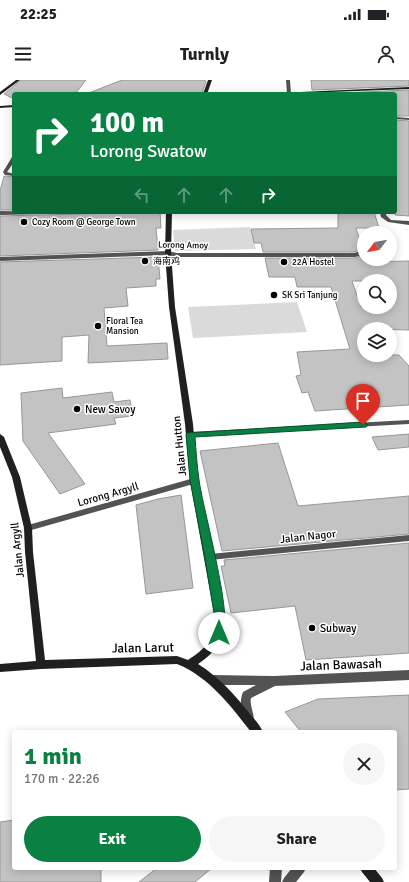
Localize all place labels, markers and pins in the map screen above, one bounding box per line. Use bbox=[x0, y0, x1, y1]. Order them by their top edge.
marker: Cozy Room @ George Town bbox=[19, 217, 29, 227]
place label: Cozy Room @ George Town bbox=[32, 217, 136, 228]
marker: 海南鸡 bbox=[140, 256, 150, 266]
place label: 海南鸡 bbox=[153, 256, 180, 267]
marker: 22A Hostel bbox=[279, 257, 289, 267]
place label: 22A Hostel bbox=[292, 257, 334, 268]
marker: SK Sri Tanjung bbox=[269, 290, 279, 300]
place label: SK Sri Tanjung bbox=[282, 290, 338, 301]
place label: Floral Tea Mansion bbox=[106, 316, 144, 337]
marker: Floral Tea Mansion bbox=[93, 321, 103, 331]
pin bbox=[346, 384, 380, 425]
place label: New Savoy bbox=[85, 403, 136, 416]
marker: New Savoy bbox=[72, 404, 82, 414]
place label: Subway bbox=[320, 622, 357, 635]
marker: Subway bbox=[307, 623, 317, 633]

